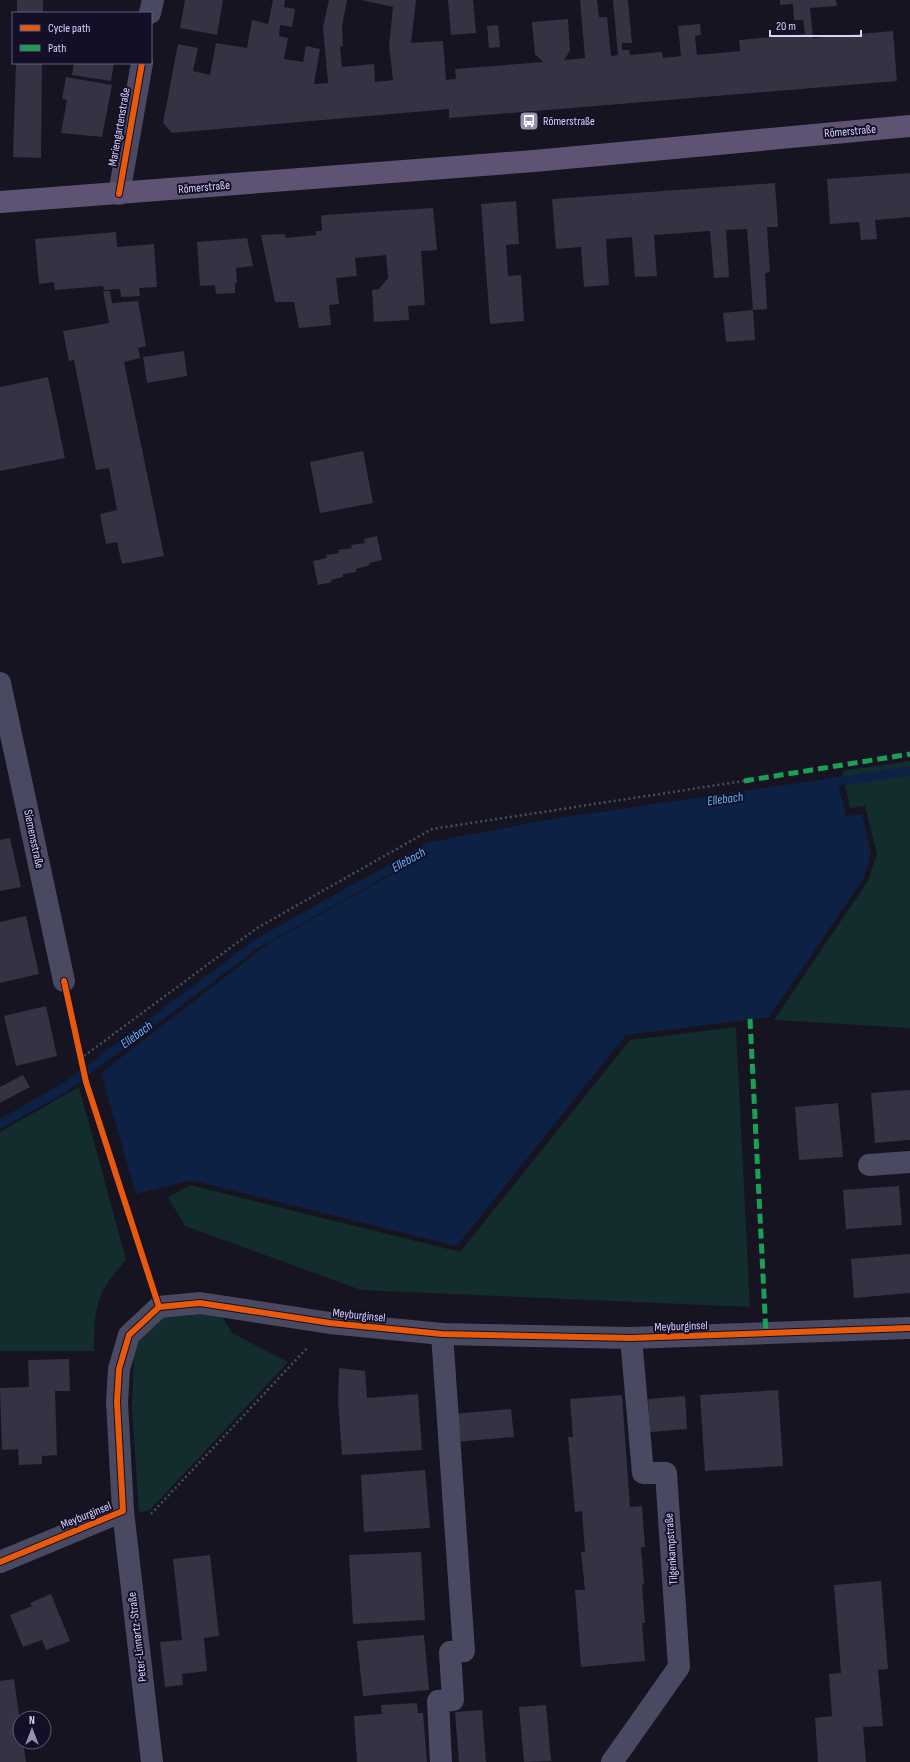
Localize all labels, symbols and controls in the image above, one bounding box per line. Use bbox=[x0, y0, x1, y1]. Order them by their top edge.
legend bbox=[12, 12, 152, 64]
scale bar bbox=[770, 12, 861, 38]
text: 20 m bbox=[776, 19, 796, 34]
text: Cycle path bbox=[48, 21, 90, 36]
text: Path bbox=[48, 41, 66, 56]
street label: Mariengartenstraße bbox=[105, 86, 134, 168]
bus stop icon: Römerstraße bbox=[518, 110, 540, 132]
place label: Römerstraße bbox=[543, 114, 595, 129]
street label: Römerstraße bbox=[824, 122, 877, 141]
street label: Römerstraße bbox=[178, 178, 231, 197]
water label: Ellebach bbox=[706, 788, 745, 809]
street label: Siemensstraße bbox=[20, 808, 47, 870]
water label: Ellebach bbox=[389, 844, 429, 876]
water label: Ellebach bbox=[117, 1017, 156, 1052]
street label: Meyburginsel bbox=[332, 1305, 386, 1326]
street label: Meyburginsel bbox=[654, 1318, 708, 1335]
street label: Meyburginsel bbox=[59, 1499, 114, 1532]
street label: Tilgenkampstraße bbox=[662, 1513, 681, 1585]
street label: Peter-Linnartz-Straße bbox=[125, 1591, 150, 1683]
north arrow bbox=[12, 1710, 52, 1750]
text: N bbox=[29, 1714, 35, 1727]

